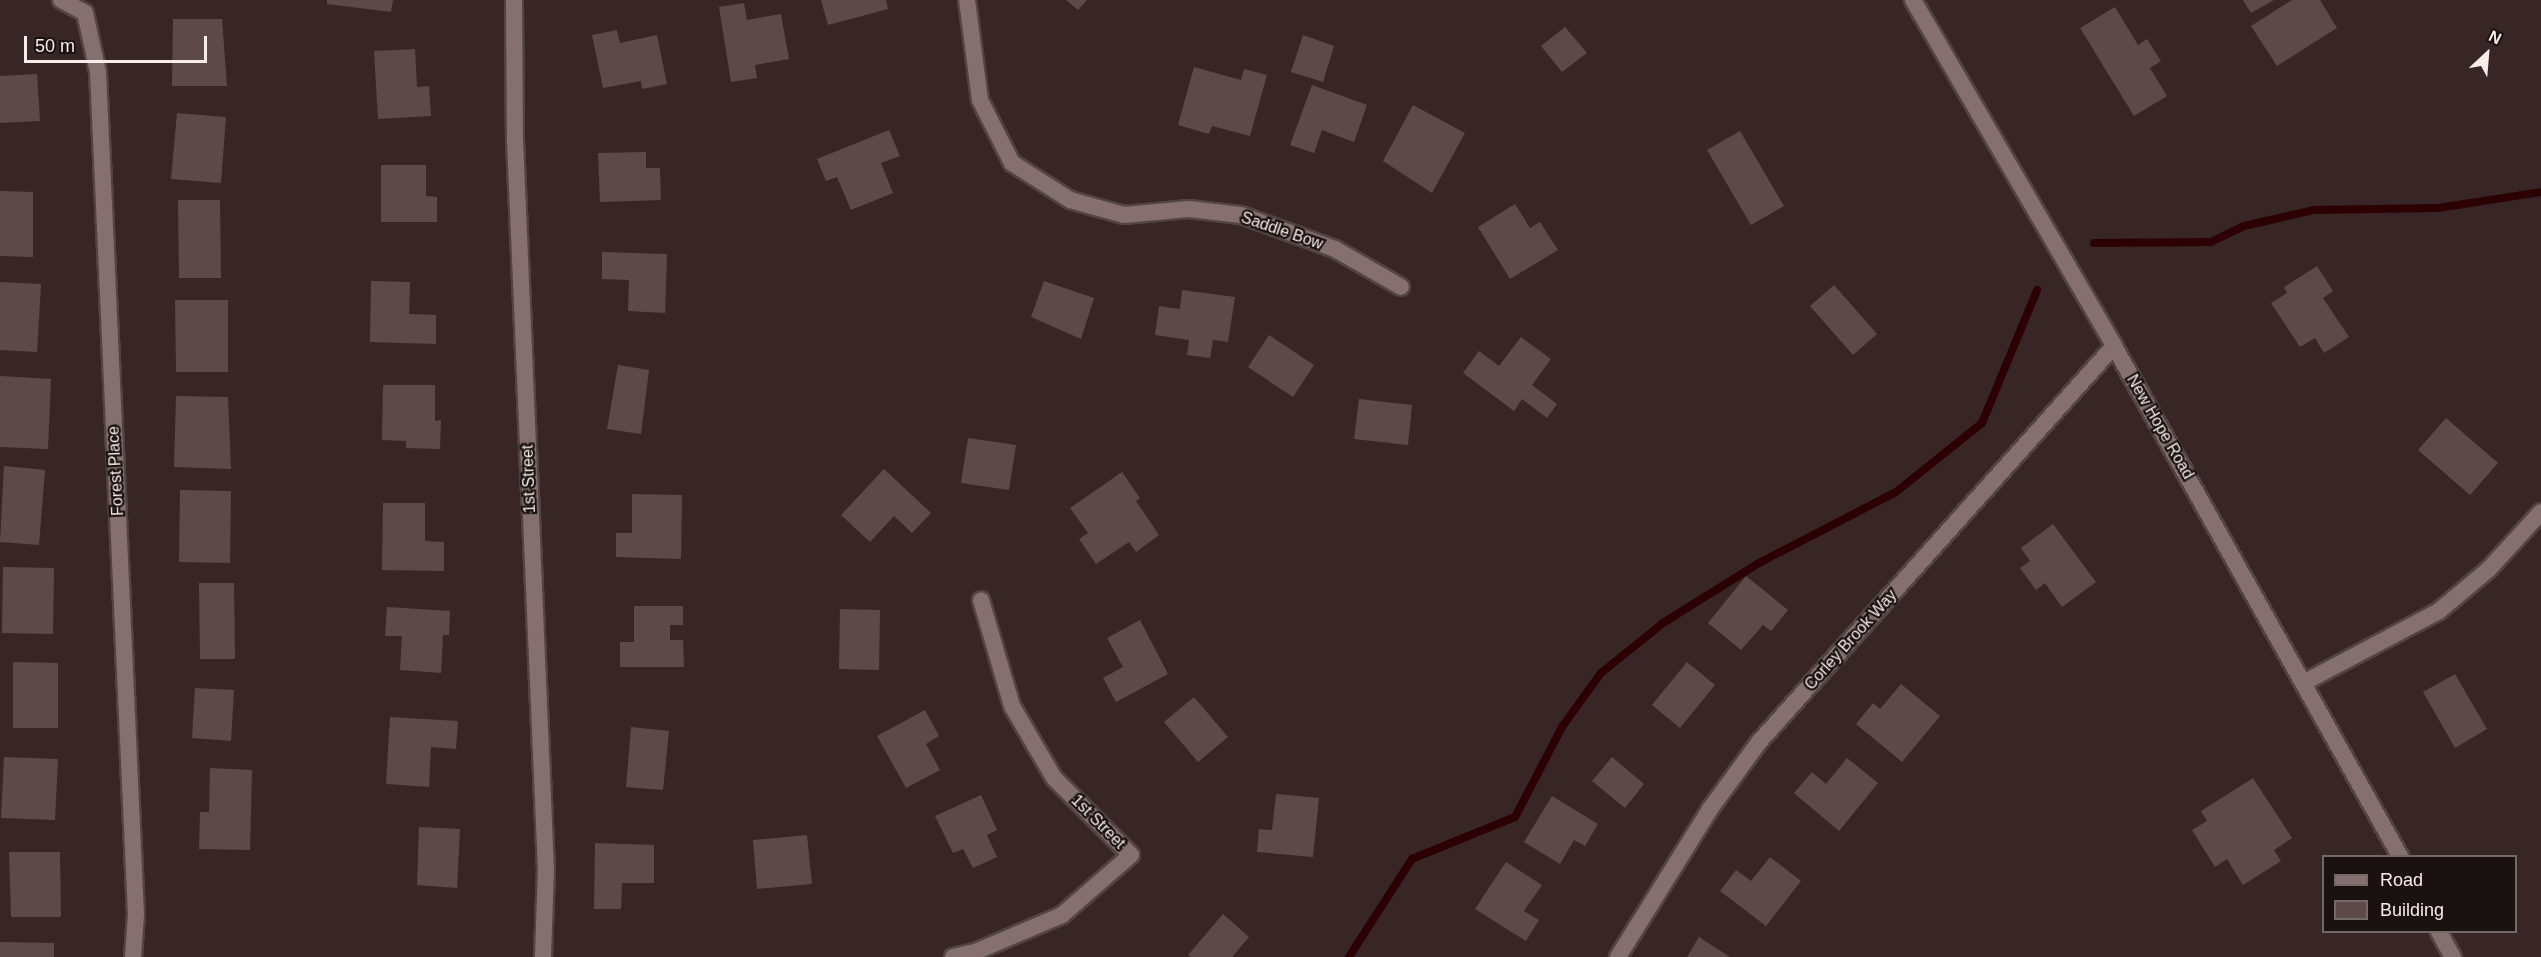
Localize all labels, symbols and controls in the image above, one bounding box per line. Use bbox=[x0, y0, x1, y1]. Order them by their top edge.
scale bar bbox=[27, 24, 210, 62]
north arrow bbox=[2457, 24, 2517, 84]
text: N bbox=[2486, 27, 2504, 48]
text: 50 m bbox=[35, 36, 75, 56]
street label: Saddle Bow bbox=[1239, 208, 1325, 254]
street label: New Hope Road bbox=[2122, 371, 2198, 483]
street label: Forest Place bbox=[104, 426, 128, 516]
street label: 1st Street bbox=[518, 444, 540, 514]
street label: Corley Brook Way bbox=[1801, 586, 1901, 694]
street label: 1st Street bbox=[1067, 791, 1129, 853]
legend bbox=[2322, 855, 2517, 933]
text: Road bbox=[2380, 870, 2423, 890]
text: Building bbox=[2380, 900, 2444, 920]

